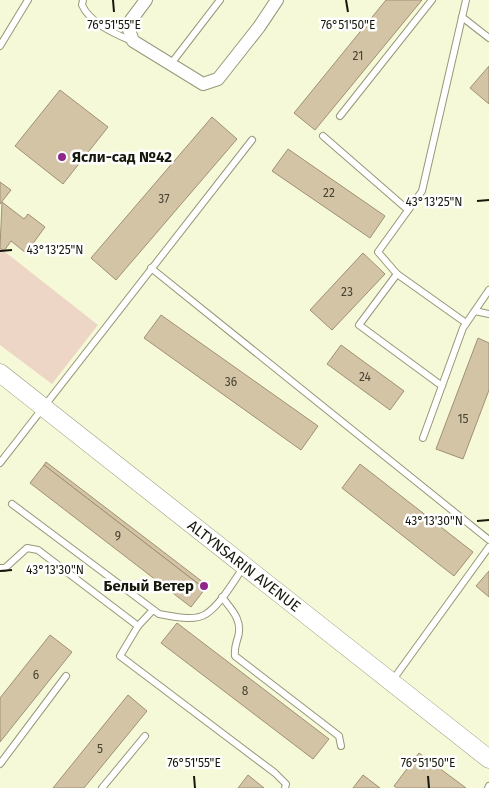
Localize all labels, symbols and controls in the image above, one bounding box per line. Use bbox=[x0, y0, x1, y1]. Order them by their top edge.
text: 76°51'55"E bbox=[87, 18, 141, 32]
text: 76°51'50"E bbox=[321, 18, 375, 32]
house number: 21 bbox=[353, 49, 363, 63]
place label: Ясли-сад №42 bbox=[72, 148, 172, 166]
marker: Ясли-сад №42 bbox=[56, 151, 68, 163]
house number: 22 bbox=[323, 186, 335, 200]
house number: 37 bbox=[158, 192, 170, 206]
text: 43°13'25"N bbox=[406, 195, 462, 209]
text: 43°13'25"N bbox=[27, 243, 83, 257]
house number: 23 bbox=[341, 285, 353, 299]
house number: 24 bbox=[359, 370, 372, 384]
house number: 36 bbox=[225, 375, 237, 389]
house number: 15 bbox=[457, 412, 469, 426]
text: 43°13'30"N bbox=[405, 514, 463, 528]
street label: ALTYNSARIN AVENUE bbox=[184, 516, 304, 616]
house number: 9 bbox=[115, 529, 121, 543]
text: 43°13'30"N bbox=[26, 563, 84, 577]
place label: Белый Ветер bbox=[103, 577, 194, 595]
marker: Белый Ветер bbox=[198, 580, 210, 592]
house number: 6 bbox=[33, 668, 39, 682]
house number: 8 bbox=[242, 684, 249, 698]
house number: 5 bbox=[97, 742, 103, 756]
text: 76°51'55"E bbox=[167, 756, 221, 770]
text: 76°51'50"E bbox=[401, 756, 455, 770]

